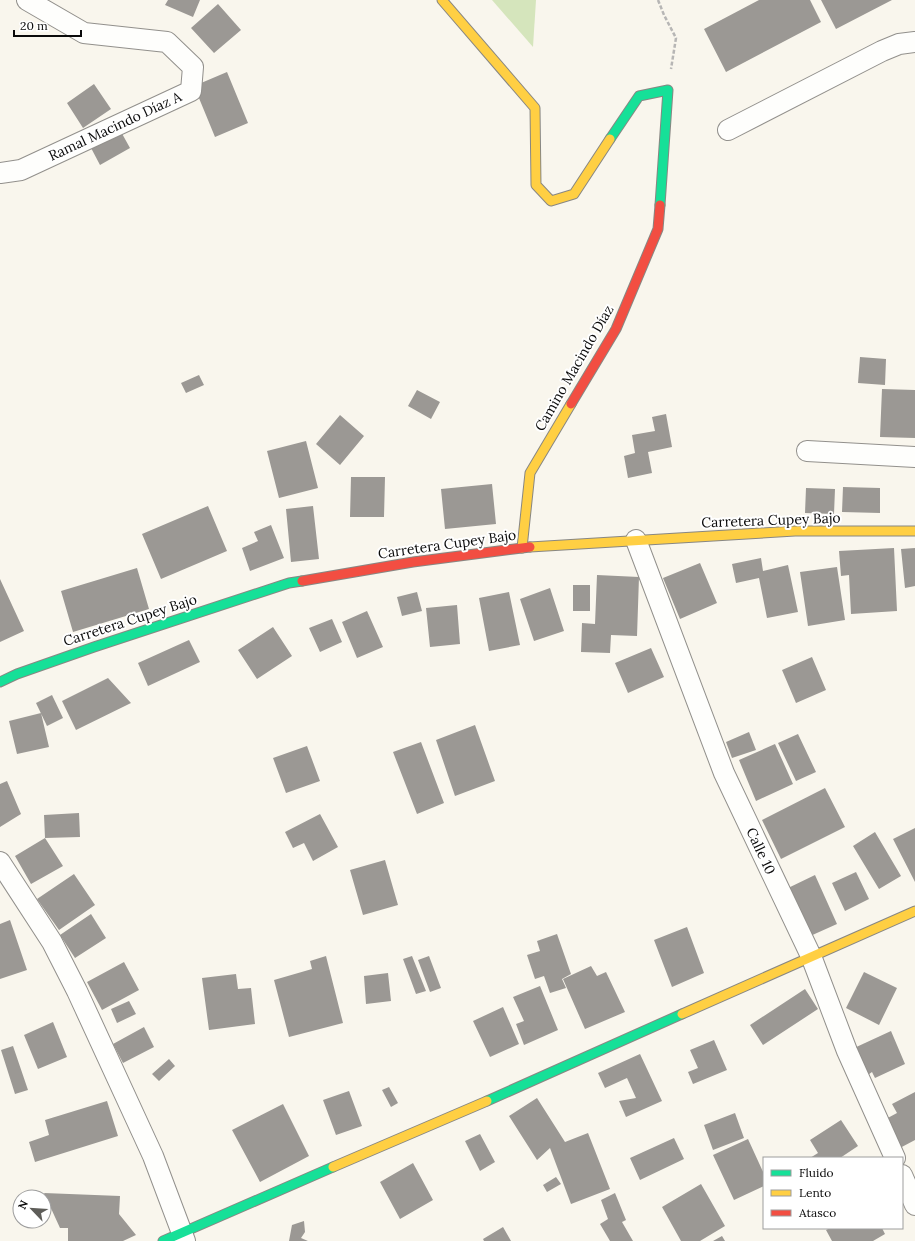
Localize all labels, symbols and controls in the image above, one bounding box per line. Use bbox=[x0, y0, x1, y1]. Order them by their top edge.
scale bar bbox=[14, 12, 81, 38]
text: 20 m bbox=[20, 18, 48, 33]
street label: Ramal Macindo Díaz A bbox=[46, 87, 185, 165]
street label: Camino Macindo Díaz bbox=[531, 302, 617, 434]
street label: Carretera Cupey Bajo bbox=[701, 509, 841, 531]
street label: Carretera Cupey Bajo bbox=[377, 525, 517, 563]
street label: Carretera Cupey Bajo bbox=[61, 590, 199, 650]
street label: Calle 10 bbox=[742, 825, 780, 877]
legend bbox=[763, 1157, 903, 1229]
text: Fluido bbox=[799, 1165, 834, 1180]
text: Lento bbox=[799, 1185, 831, 1200]
north arrow bbox=[12, 1189, 52, 1229]
text: N bbox=[15, 1198, 31, 1212]
text: Atasco bbox=[798, 1205, 836, 1220]

